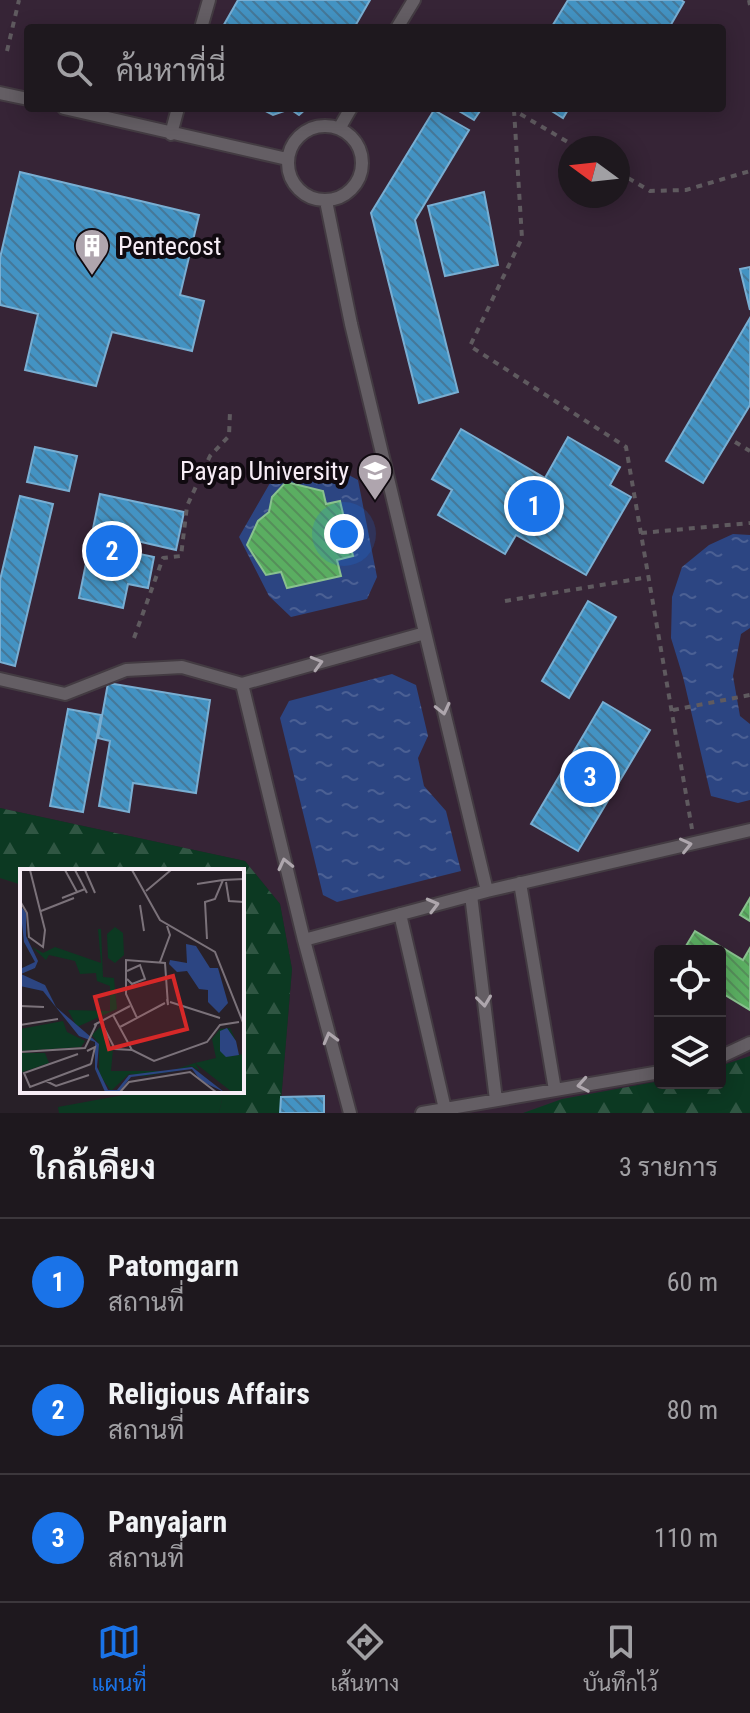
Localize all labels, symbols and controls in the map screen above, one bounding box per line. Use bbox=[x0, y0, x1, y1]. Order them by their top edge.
search box bbox=[24, 24, 726, 112]
icon: search bbox=[52, 46, 96, 90]
text: ค้นหาที่นี่ bbox=[116, 53, 226, 88]
north arrow bbox=[558, 136, 630, 208]
building icon: Pentecost bbox=[73, 227, 111, 277]
place label: Pentecost bbox=[118, 231, 222, 261]
school or university icon: Payap University bbox=[356, 452, 394, 502]
place label: Payap University bbox=[180, 456, 349, 486]
pin: 1 bbox=[508, 476, 560, 536]
your location bbox=[324, 514, 364, 554]
pin: 2 bbox=[86, 521, 138, 581]
one-way arrow bbox=[310, 656, 324, 672]
one-way arrow bbox=[434, 702, 451, 715]
pin: 3 bbox=[564, 747, 616, 807]
one-way arrow bbox=[679, 837, 692, 854]
one-way arrow bbox=[278, 857, 295, 871]
inset map bbox=[20, 869, 244, 1093]
one-way arrow bbox=[426, 898, 440, 915]
map controls bbox=[654, 945, 726, 1089]
button: locate bbox=[654, 945, 726, 1017]
one-way arrow bbox=[475, 994, 492, 1007]
button: layers bbox=[654, 1017, 726, 1089]
one-way arrow bbox=[322, 1031, 339, 1045]
one-way arrow bbox=[576, 1076, 590, 1093]
text: ใกล้เคียง bbox=[32, 1147, 156, 1187]
text: 3 รายการ bbox=[619, 1152, 718, 1182]
text: Patomgarn bbox=[108, 1248, 239, 1283]
text: 1 bbox=[51, 1267, 65, 1297]
text: 60 m bbox=[667, 1267, 718, 1297]
text: สถานที่ bbox=[108, 1287, 184, 1317]
text: Religious Affairs bbox=[108, 1376, 310, 1411]
text: 2 bbox=[51, 1395, 65, 1425]
text: 80 m bbox=[667, 1395, 718, 1425]
text: สถานที่ bbox=[108, 1415, 184, 1445]
text: Panyajarn bbox=[108, 1504, 227, 1539]
text: 3 bbox=[51, 1523, 65, 1553]
text: 110 m bbox=[654, 1523, 718, 1553]
text: สถานที่ bbox=[108, 1543, 184, 1573]
tab: แผนที่ bbox=[92, 1620, 147, 1696]
tab: เส้นทาง bbox=[330, 1620, 399, 1696]
tab: บันทึกไว้ bbox=[583, 1620, 658, 1696]

